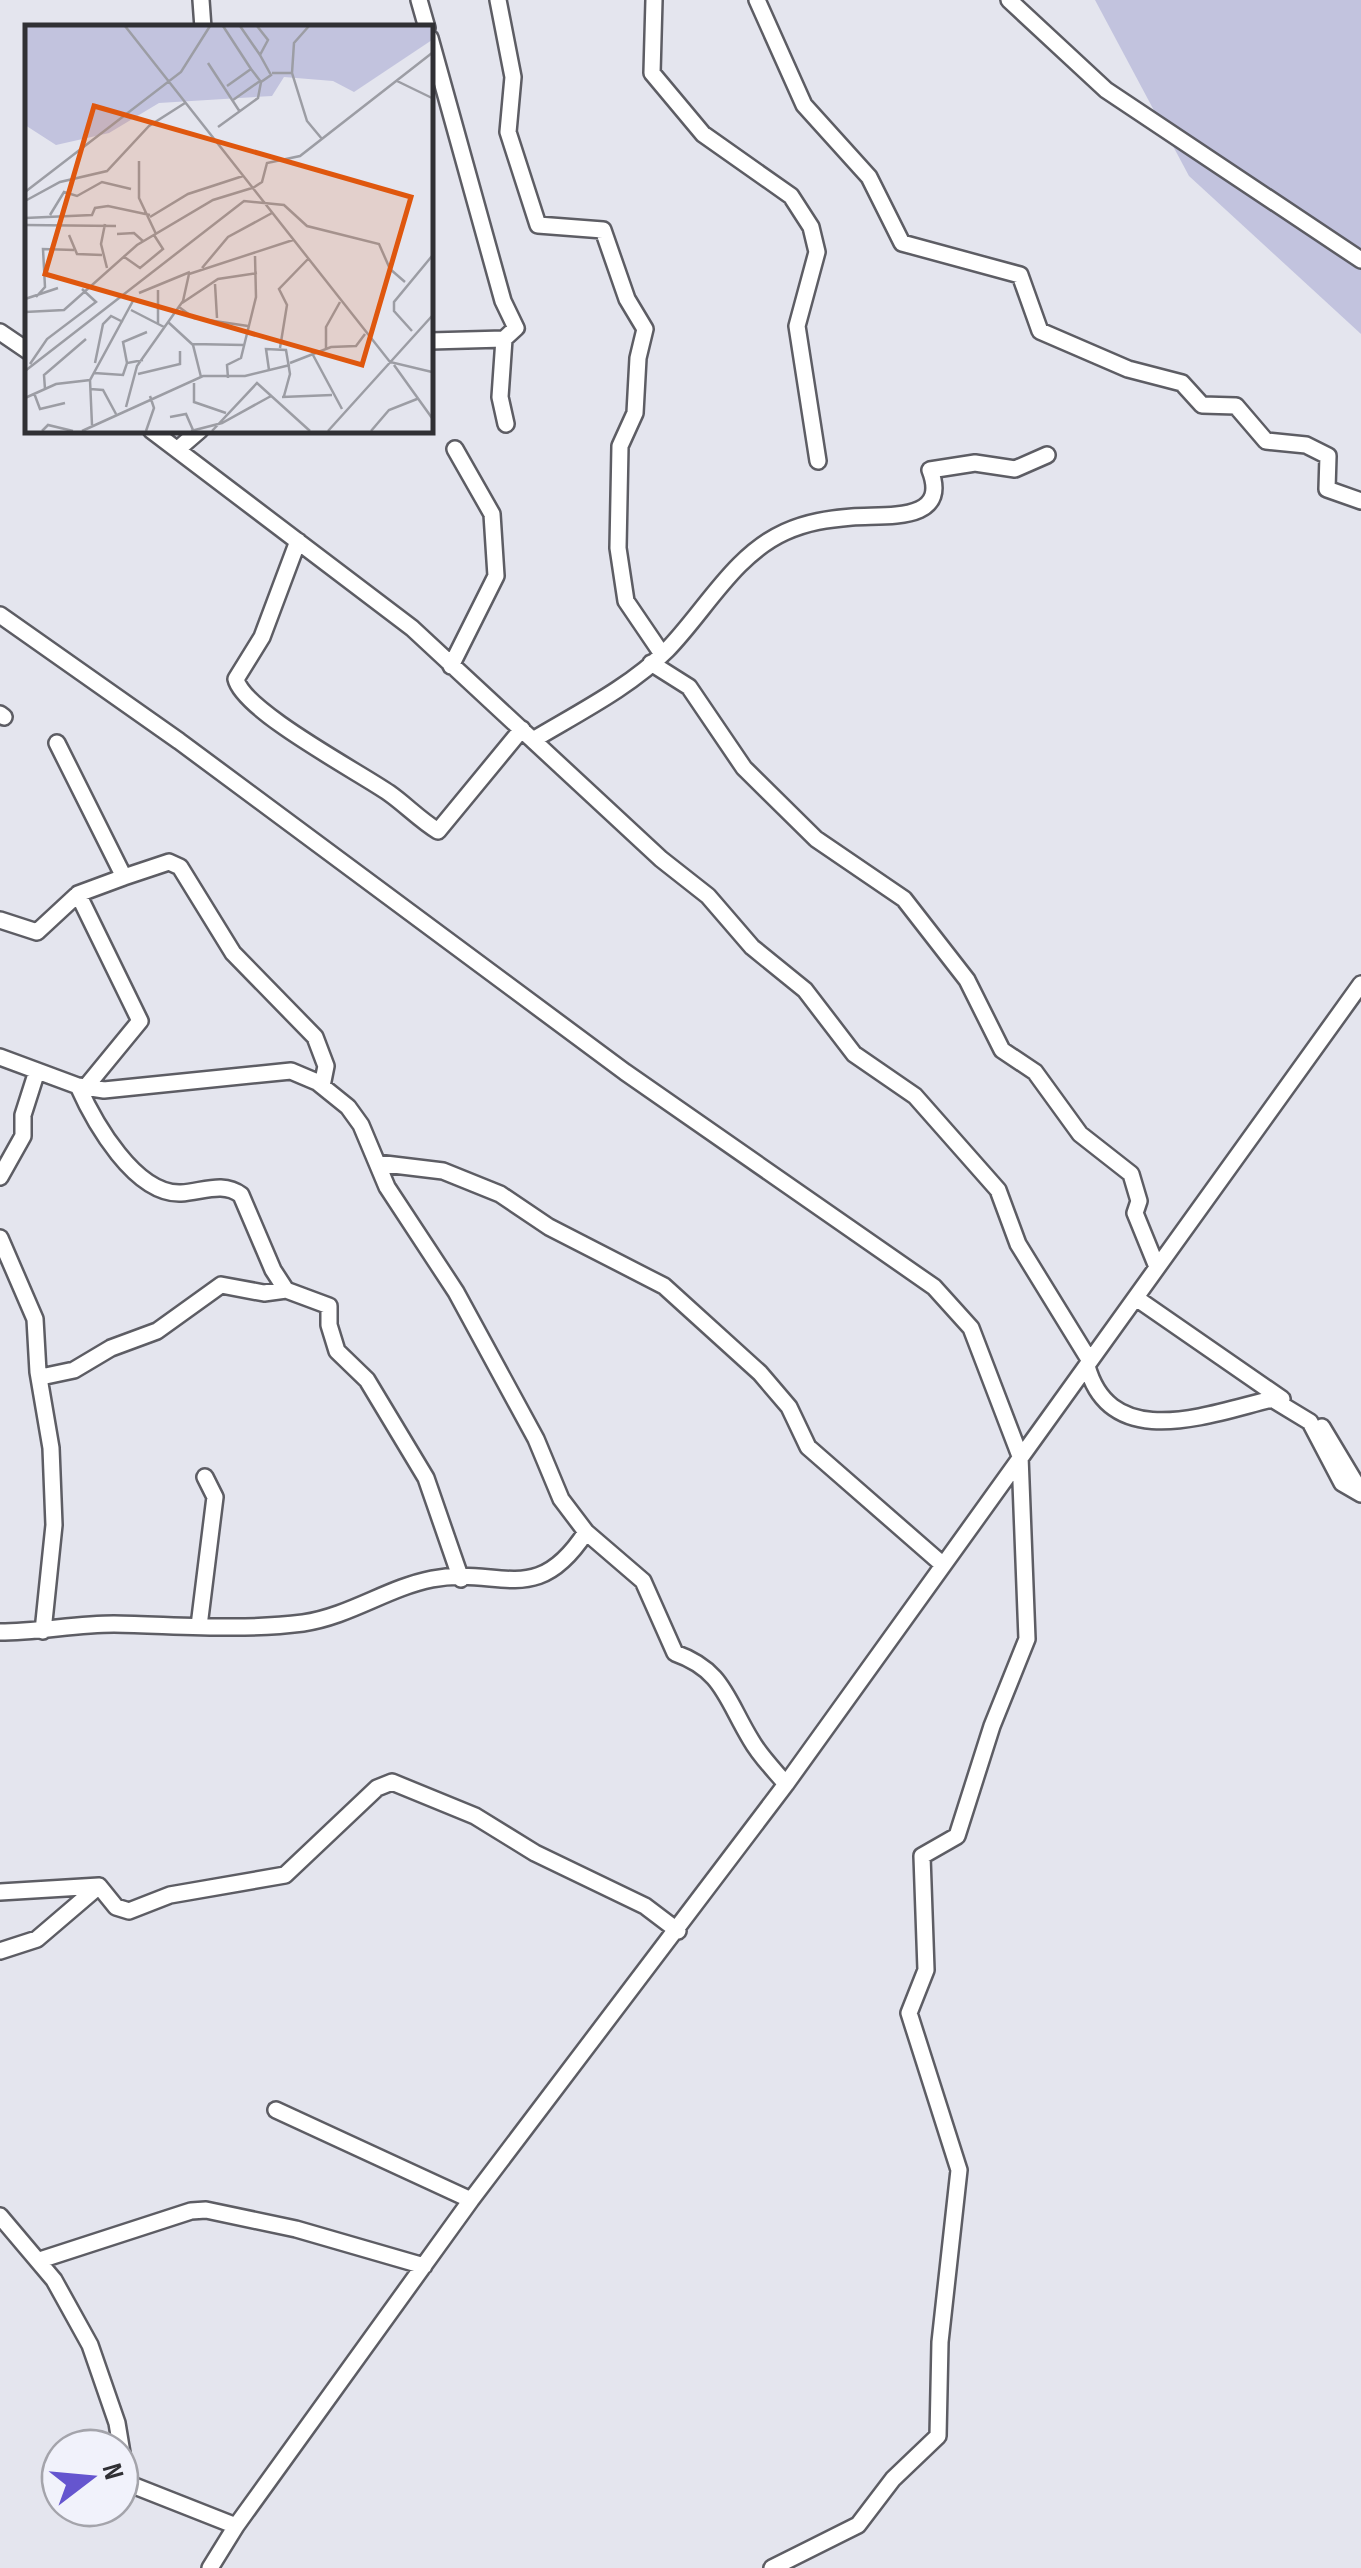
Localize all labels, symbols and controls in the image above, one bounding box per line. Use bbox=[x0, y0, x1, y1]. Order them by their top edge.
inset map bbox=[25, 25, 432, 432]
north arrow bbox=[40, 2428, 140, 2528]
text: N bbox=[95, 2460, 131, 2483]

